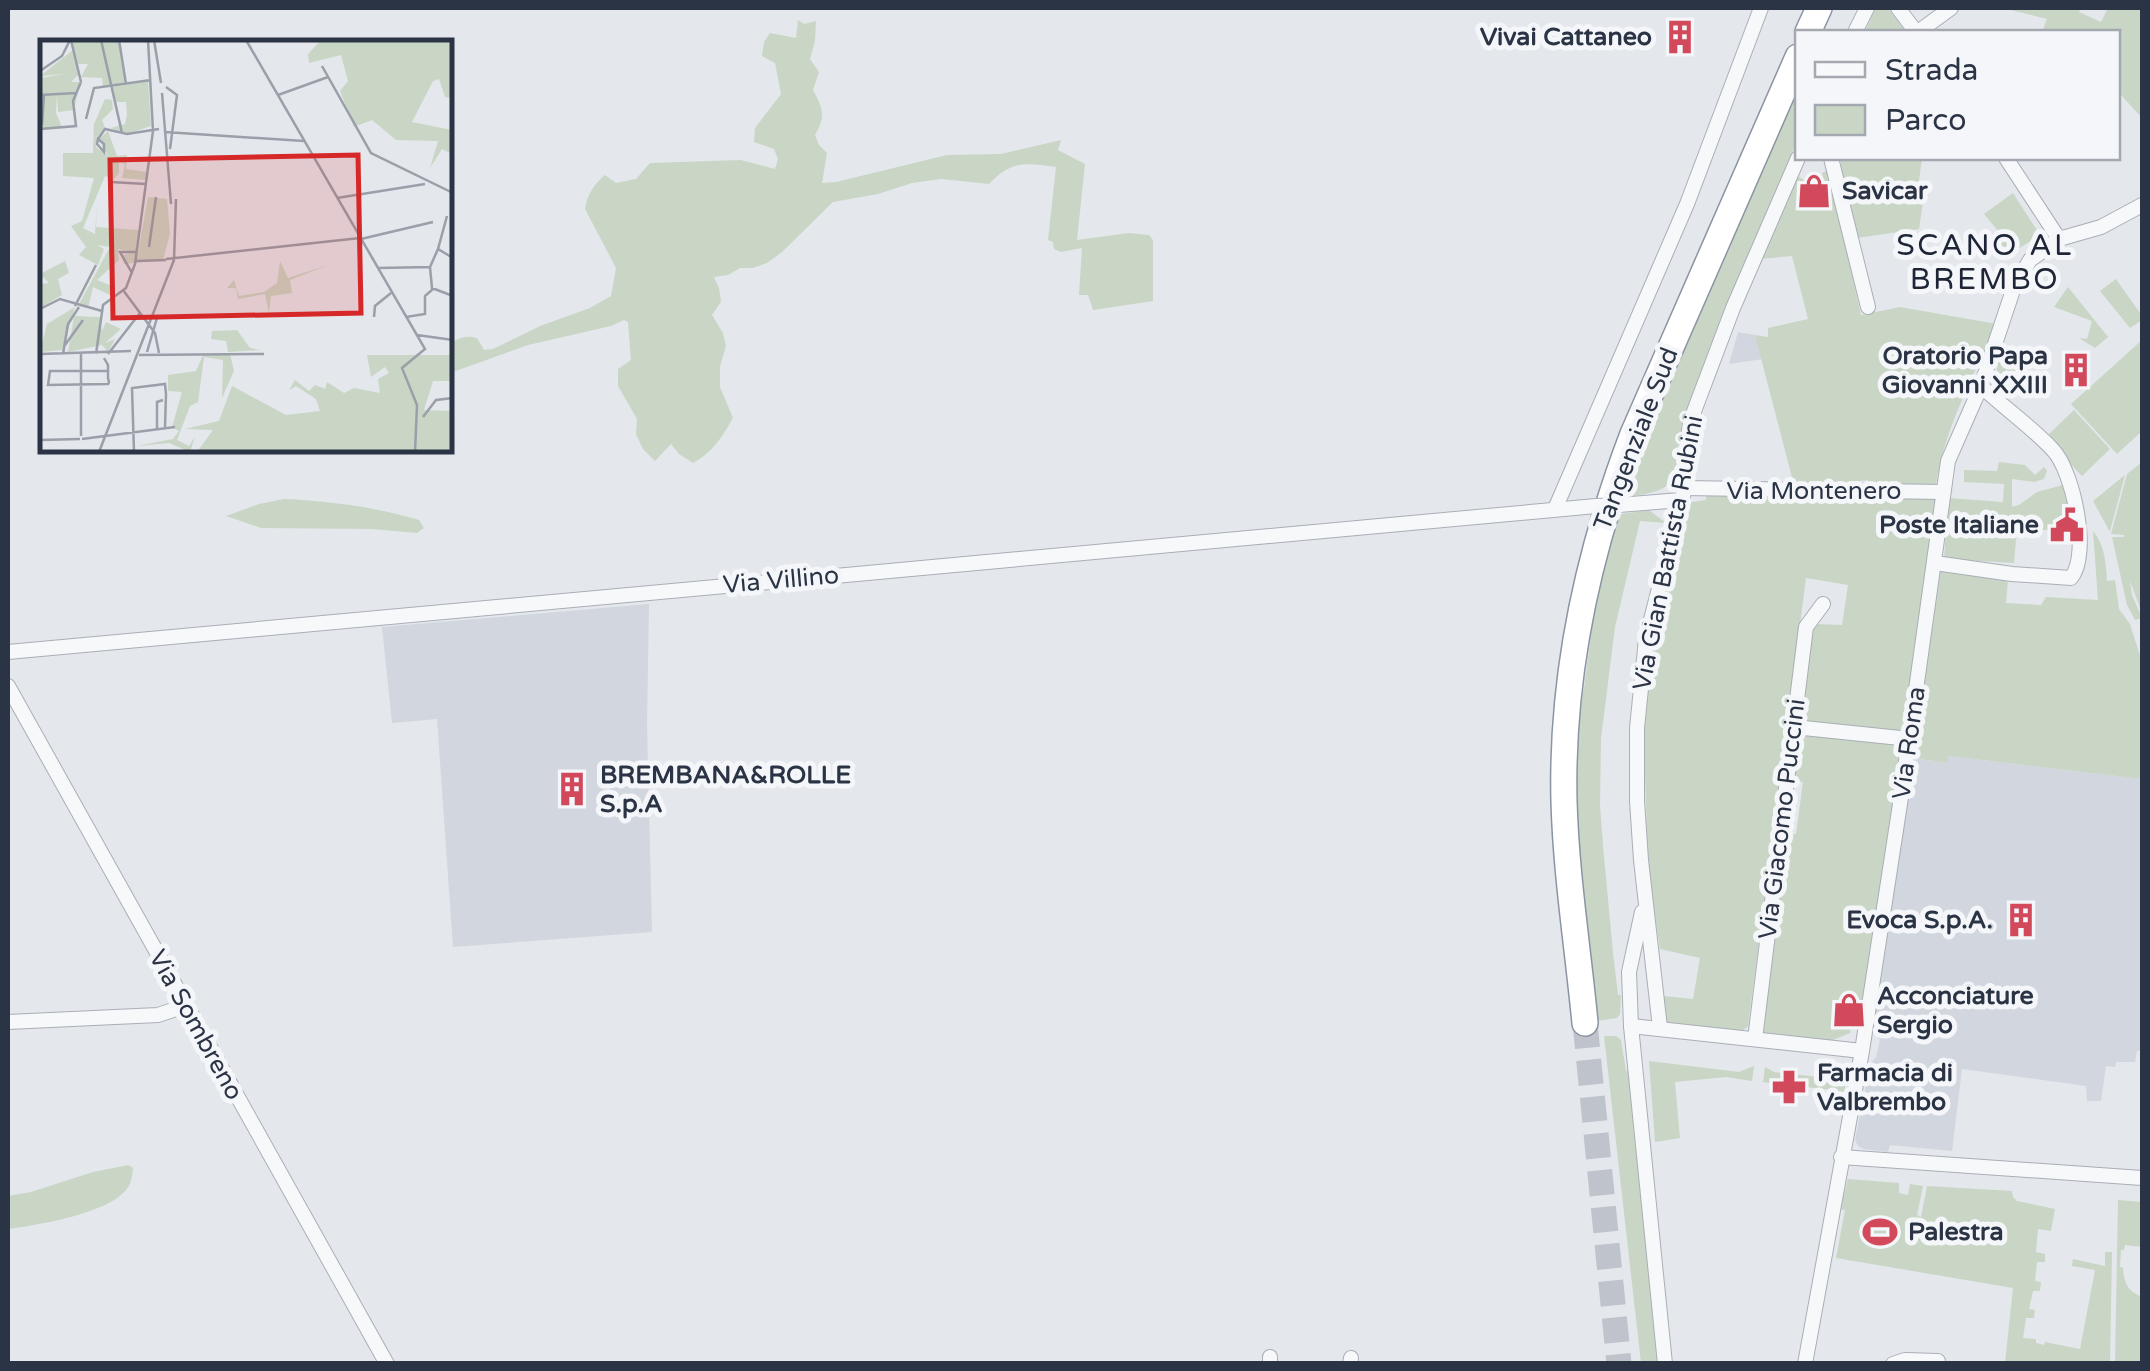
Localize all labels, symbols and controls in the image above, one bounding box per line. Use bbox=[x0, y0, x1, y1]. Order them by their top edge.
building icon: Vivai Cattaneo bbox=[1661, 18, 1699, 56]
place label: Vivai Cattaneo bbox=[1480, 22, 1652, 52]
legend bbox=[1795, 30, 2120, 160]
inset map bbox=[40, 40, 452, 452]
text: Strada bbox=[1885, 52, 1978, 89]
text: Parco bbox=[1885, 102, 1966, 139]
shop icon: Savicar bbox=[1795, 172, 1833, 210]
place label: Savicar bbox=[1842, 176, 1928, 206]
district label: SCANO AL BREMBO bbox=[1896, 227, 2074, 298]
place label: Oratorio Papa Giovanni XXIII bbox=[1882, 341, 2048, 400]
street label: Tangenziale Sud bbox=[1587, 343, 1685, 535]
building icon: Oratorio Papa Giovanni XXIII bbox=[2057, 351, 2095, 389]
street label: Via Gian Battista Rubini bbox=[1627, 413, 1709, 693]
street label: Via Montenero bbox=[1726, 476, 1902, 506]
public building icon: Poste Italiane bbox=[2048, 506, 2086, 544]
place label: Poste Italiane bbox=[1879, 510, 2039, 540]
street label: Via Villino bbox=[722, 560, 840, 600]
street label: Via Roma bbox=[1886, 685, 1932, 801]
street label: Via Giacomo Puccini bbox=[1752, 697, 1812, 941]
place label: BREMBANA&ROLLE S.p.A bbox=[600, 760, 851, 819]
building icon: BREMBANA&ROLLE S.p.A bbox=[553, 770, 591, 808]
building icon: Evoca S.p.A. bbox=[2002, 901, 2040, 939]
place label: Evoca S.p.A. bbox=[1846, 905, 1993, 935]
street label: Via Sombreno bbox=[142, 945, 250, 1105]
place label: Acconciature Sergio bbox=[1877, 981, 2034, 1040]
shop icon: Acconciature Sergio bbox=[1830, 991, 1868, 1029]
place label: Farmacia di Valbrembo bbox=[1817, 1058, 1953, 1117]
pharmacy icon: Farmacia di Valbrembo bbox=[1770, 1068, 1808, 1106]
sports icon: Palestra bbox=[1861, 1213, 1899, 1251]
place label: Palestra bbox=[1908, 1217, 2004, 1247]

